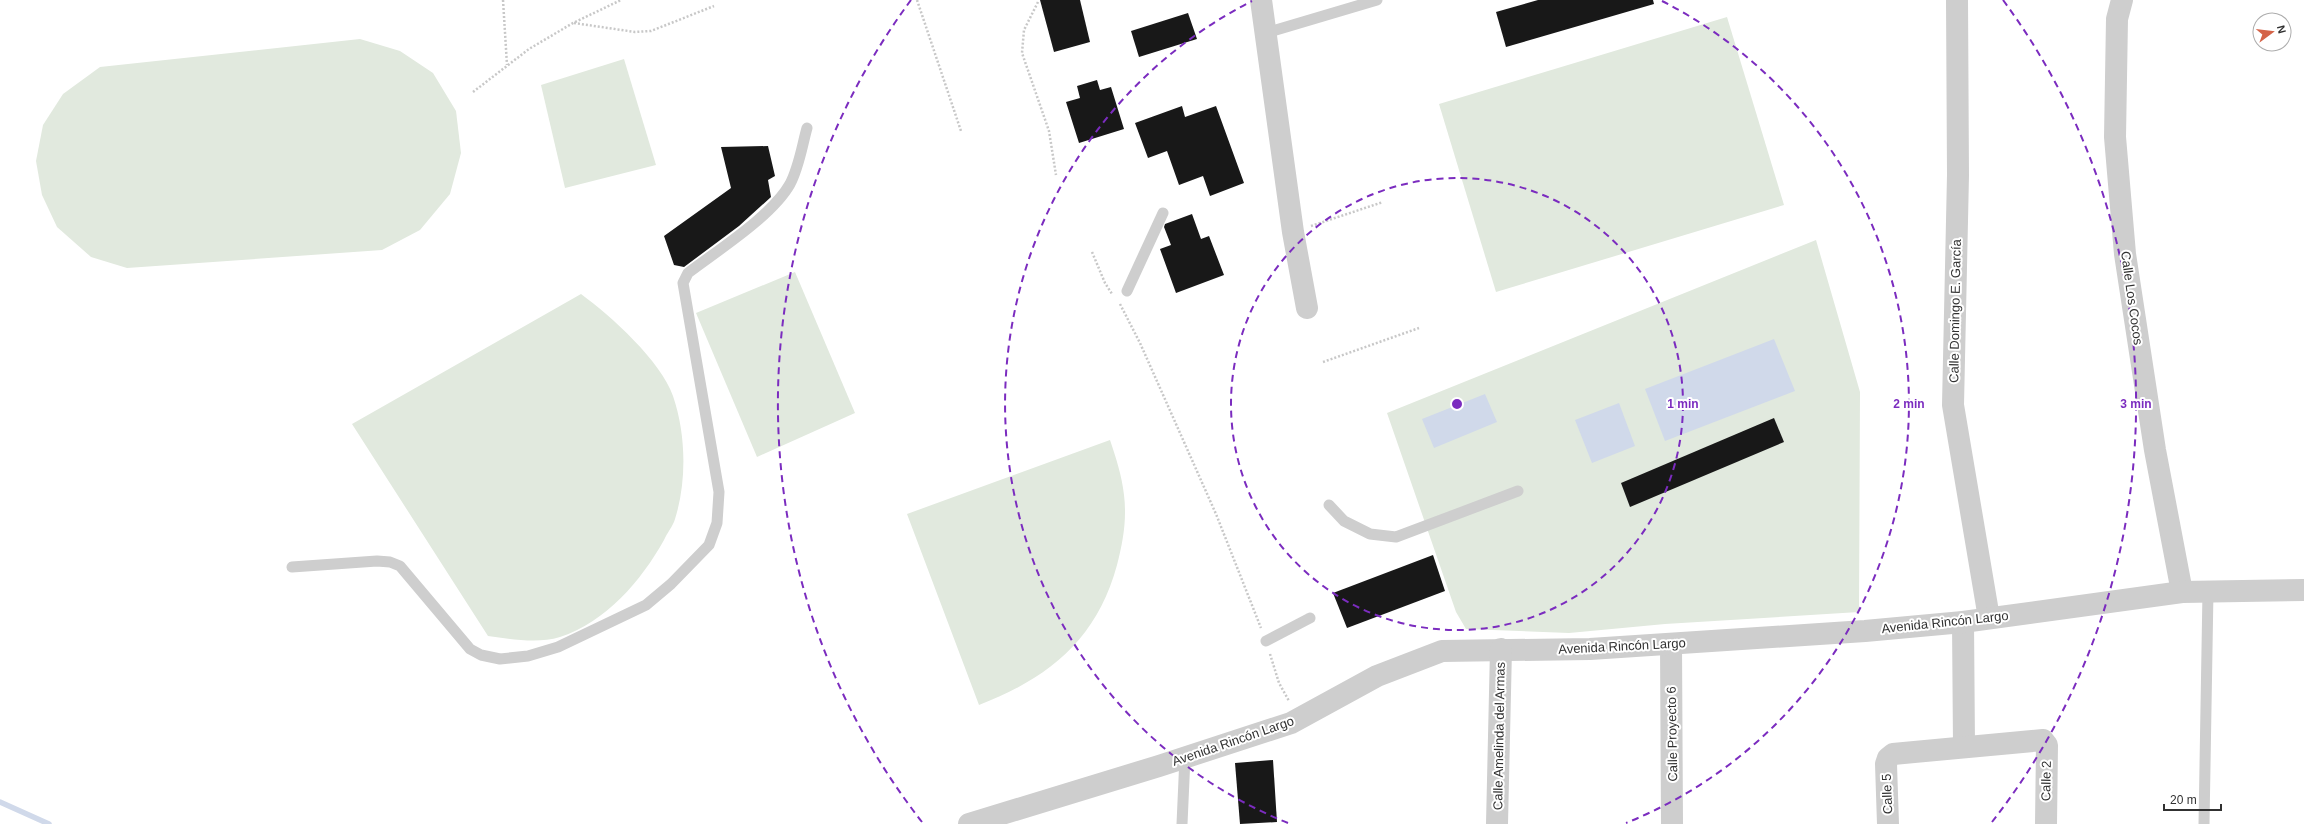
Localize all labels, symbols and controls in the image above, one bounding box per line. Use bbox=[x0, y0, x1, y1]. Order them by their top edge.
north arrow bbox=[2252, 12, 2292, 52]
text: N bbox=[2275, 24, 2288, 35]
street label: Calle Domingo E. García bbox=[1946, 238, 1964, 383]
street label: Calle Los Cocos bbox=[2118, 250, 2146, 346]
centre of rings bbox=[1450, 397, 1464, 411]
text: 1 min bbox=[1667, 397, 1699, 411]
text: 2 min bbox=[1893, 397, 1925, 411]
text: 3 min bbox=[2120, 397, 2152, 411]
street label: Avenida Rincón Largo bbox=[1881, 608, 2009, 636]
street label: Avenida Rincón Largo bbox=[1558, 635, 1686, 657]
street label: Calle Amelinda del Armas bbox=[1490, 661, 1508, 810]
street label: Calle Proyecto 6 bbox=[1664, 686, 1680, 782]
street label: Avenida Rincón Largo bbox=[1170, 713, 1296, 769]
street label: Calle 2 bbox=[2038, 761, 2054, 801]
street label: Calle 5 bbox=[1879, 774, 1895, 814]
scale bar bbox=[2164, 786, 2221, 812]
text: 20 m bbox=[2170, 793, 2197, 807]

